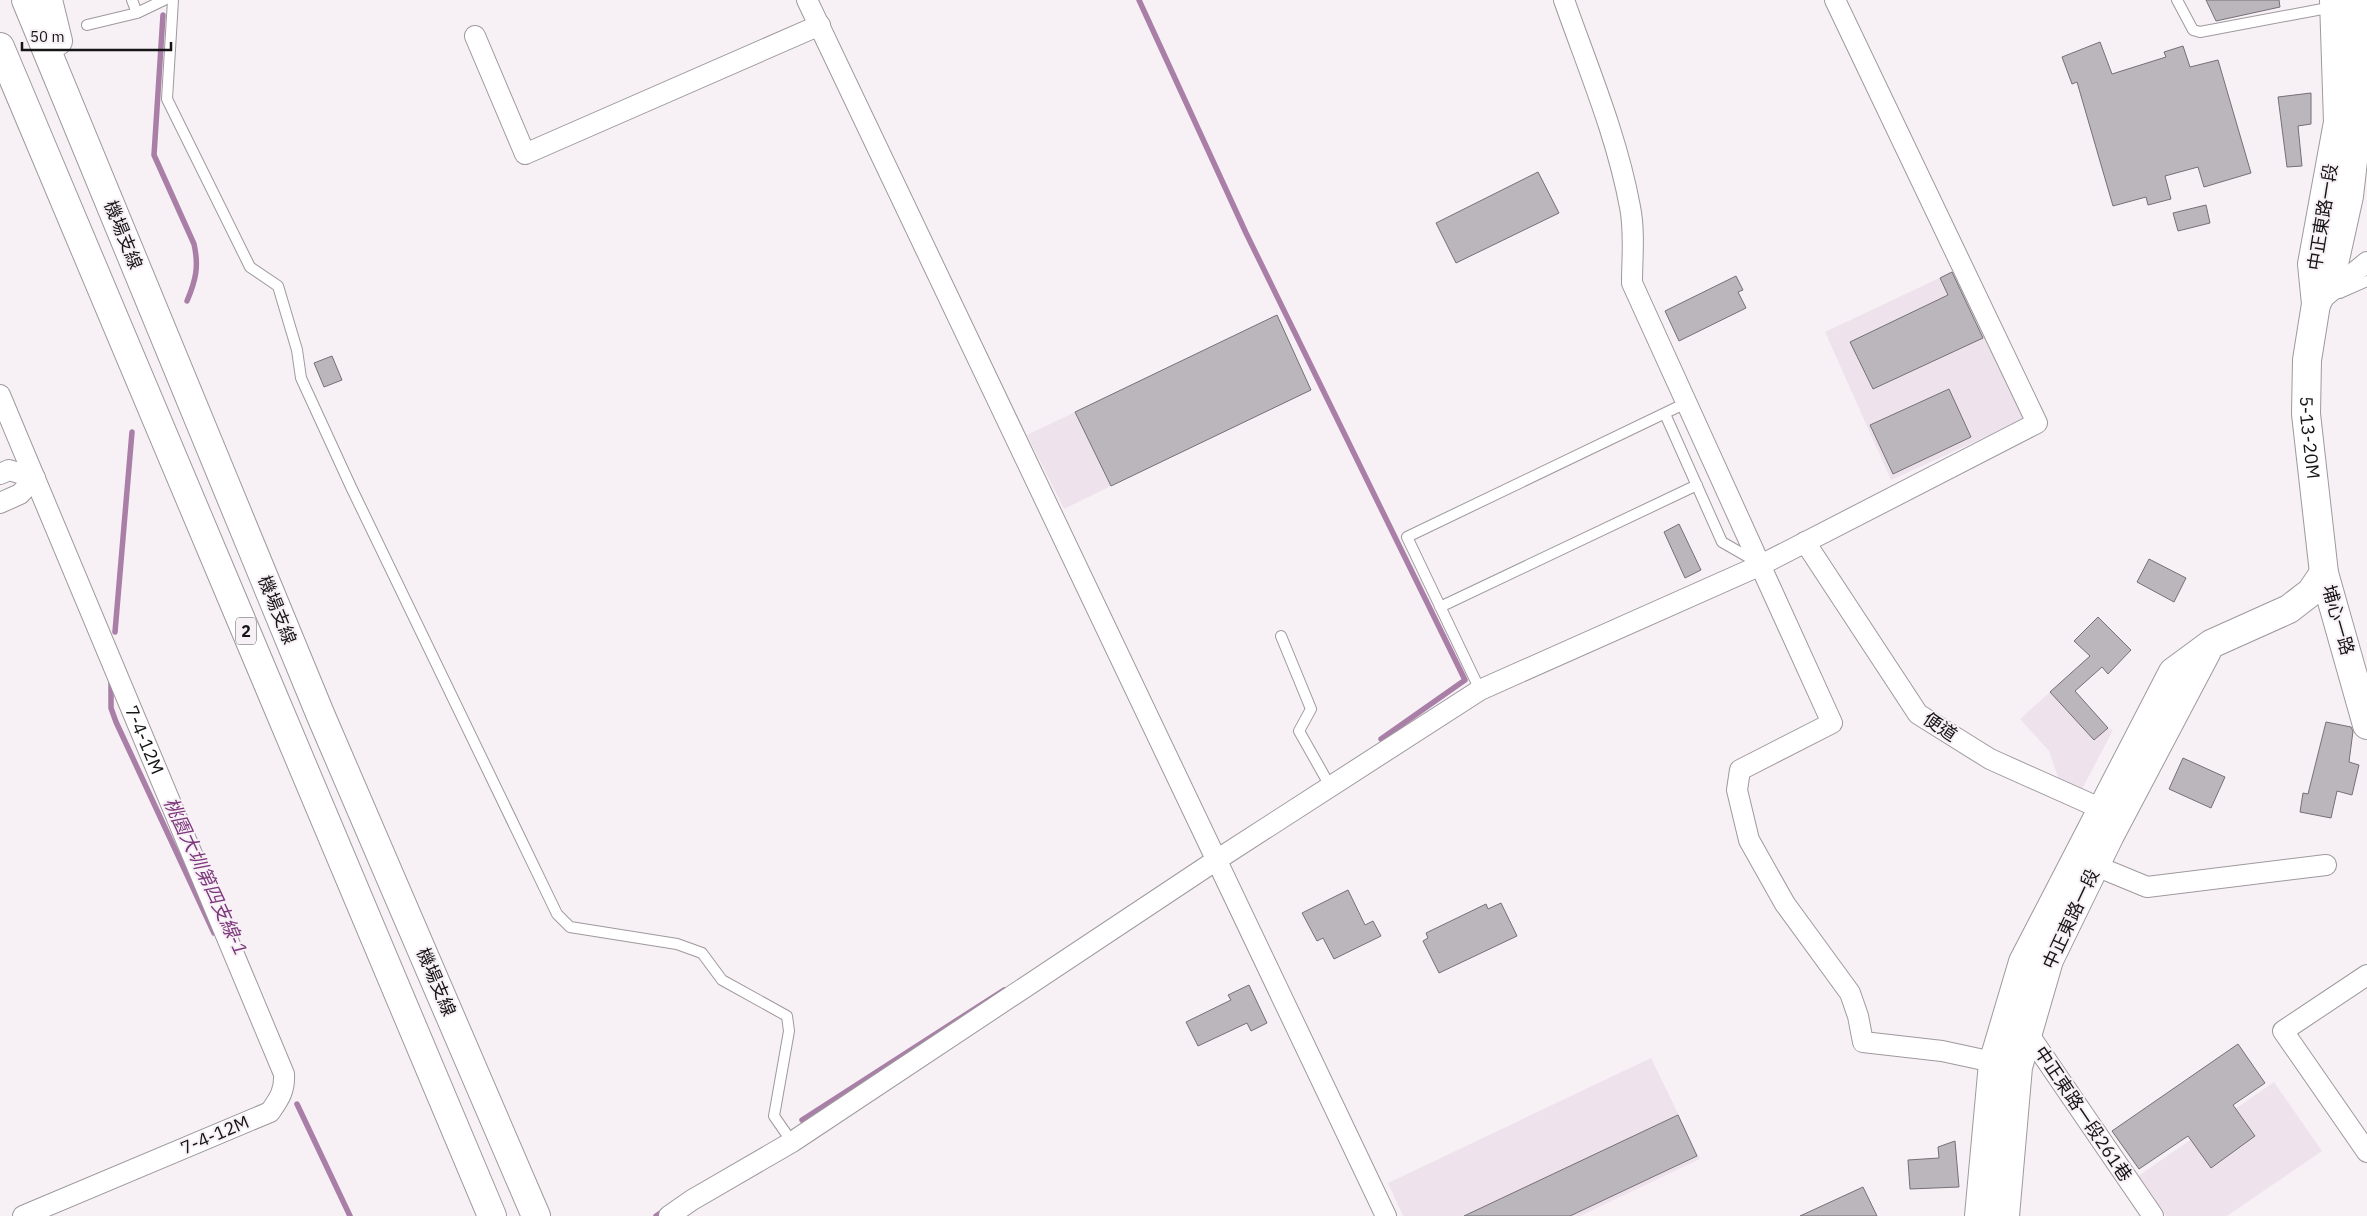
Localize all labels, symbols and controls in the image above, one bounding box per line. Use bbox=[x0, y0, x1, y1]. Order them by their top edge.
scale bar bbox=[22, 20, 171, 52]
text: 50 m bbox=[30, 27, 65, 46]
street label: 中正東路一段 bbox=[2303, 162, 2342, 272]
street label: 機場支線 bbox=[99, 197, 148, 272]
street label: 5-13-20M bbox=[2295, 396, 2325, 480]
street label: 機場支線 bbox=[253, 572, 302, 647]
street label: 埔心一路 bbox=[2318, 582, 2359, 658]
road number: 2 bbox=[236, 618, 256, 644]
street label: 7-4-12M bbox=[120, 702, 169, 778]
street label: 便道 bbox=[1919, 707, 1962, 746]
water label: 桃園大圳第四支線-1 bbox=[159, 794, 253, 958]
street label: 中正東路一段 bbox=[2037, 865, 2104, 973]
street label: 機場支線 bbox=[412, 944, 461, 1019]
street label: 中正東路一段261巷 bbox=[2030, 1042, 2137, 1186]
street label: 7-4-12M bbox=[177, 1110, 253, 1159]

